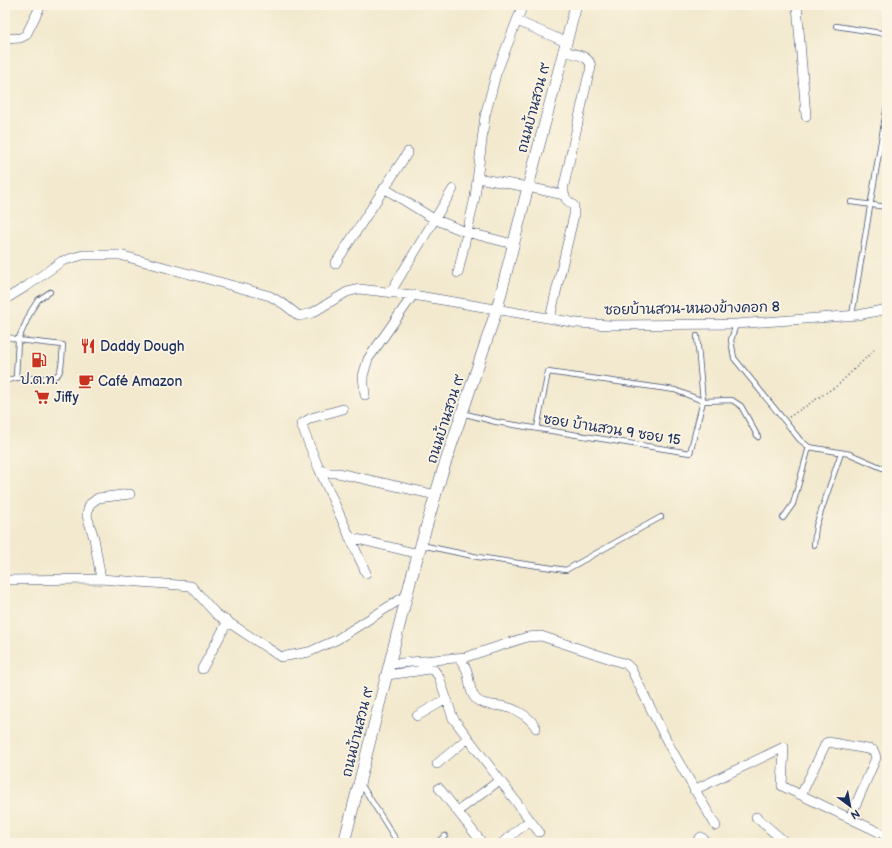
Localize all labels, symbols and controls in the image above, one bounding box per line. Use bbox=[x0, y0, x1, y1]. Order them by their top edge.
street label: ถนนบ้านสวน ๙ bbox=[513, 61, 554, 155]
street label: ซอยบ้านสวน-หนองข้างคอก 8 bbox=[604, 298, 780, 319]
restaurant icon: Daddy Dough bbox=[79, 337, 97, 355]
place label: Daddy Dough bbox=[100, 338, 185, 355]
fuel station icon: ป.ต.ท. bbox=[30, 351, 48, 369]
place label: ป.ต.ท. bbox=[20, 371, 58, 388]
cafe icon: Café Amazon bbox=[77, 372, 95, 390]
street label: ถนนบ้านสวน ๙ bbox=[423, 372, 468, 465]
place label: Café Amazon bbox=[98, 373, 182, 390]
supermarket icon: Jiffy bbox=[33, 388, 51, 406]
place label: Jiffy bbox=[54, 389, 79, 406]
street label: ซอย บ้านสวน 9 ซอย 15 bbox=[542, 410, 682, 449]
street label: ถนนบ้านสวน ๙ bbox=[338, 685, 377, 779]
north arrow bbox=[830, 786, 870, 826]
text: N bbox=[848, 806, 862, 822]

